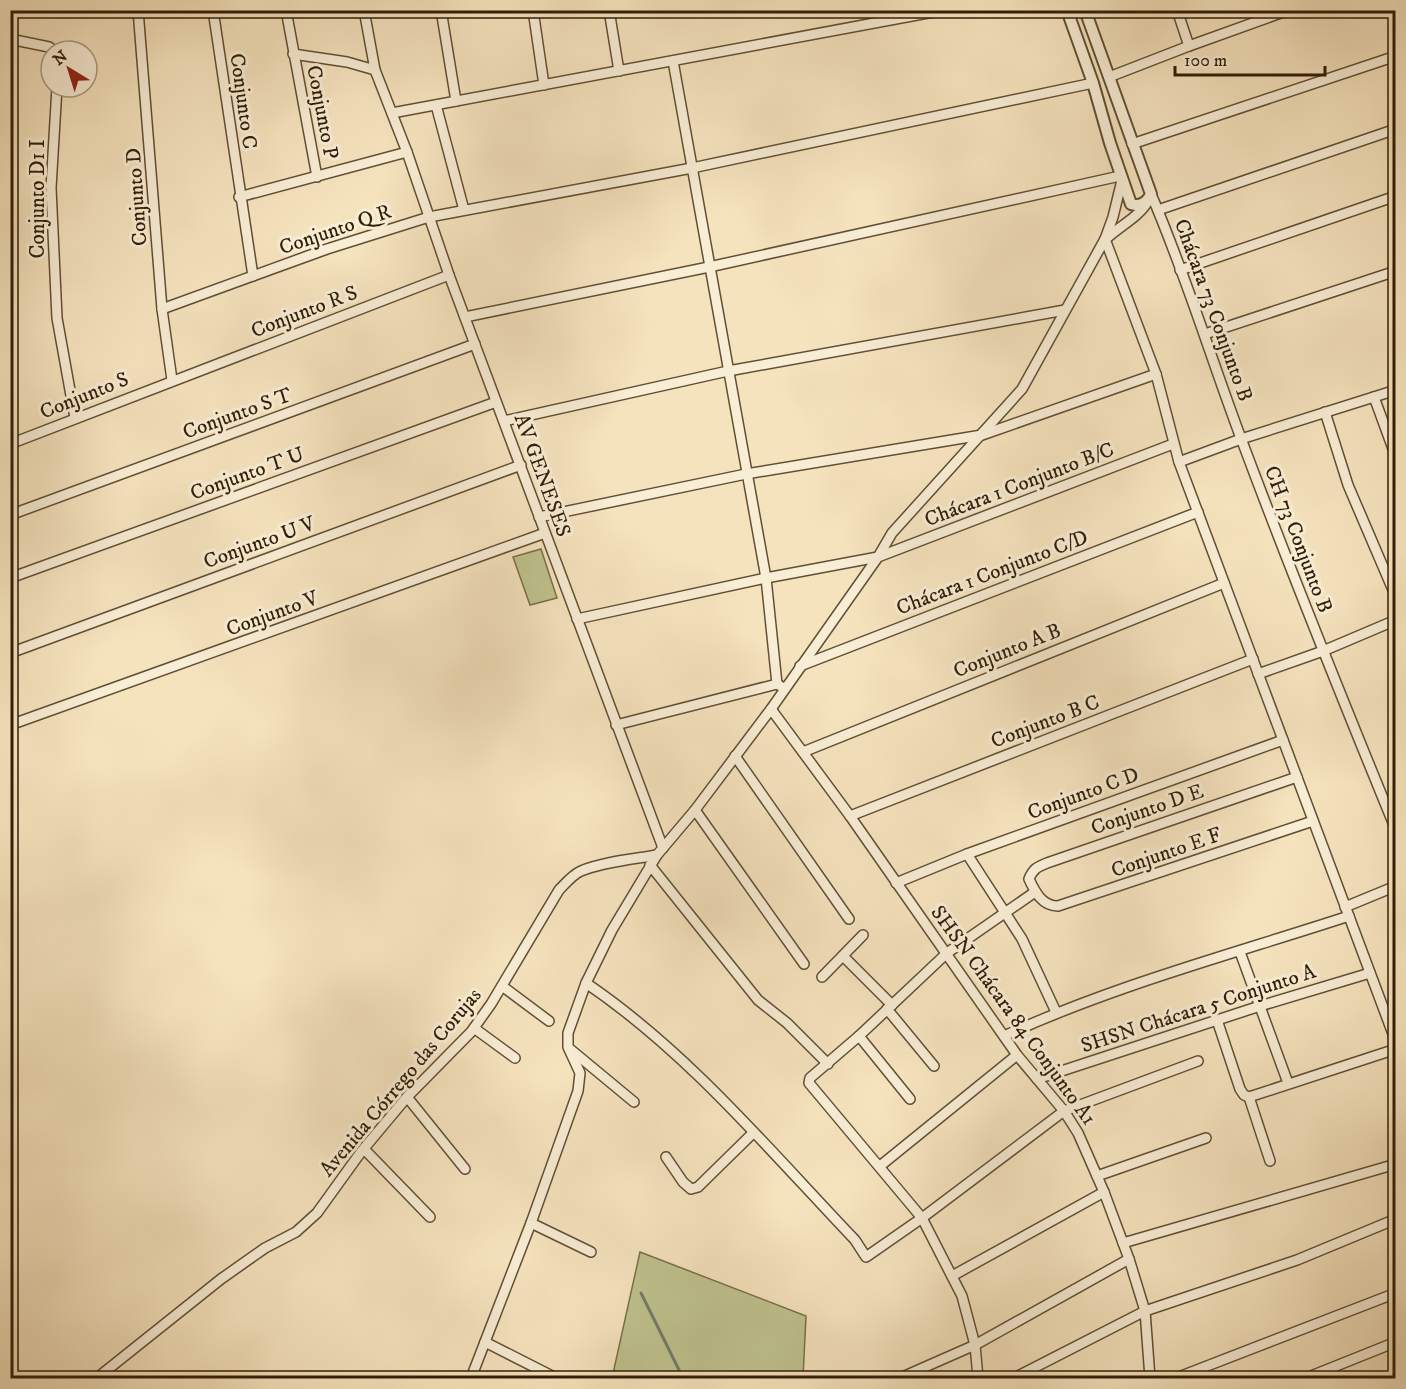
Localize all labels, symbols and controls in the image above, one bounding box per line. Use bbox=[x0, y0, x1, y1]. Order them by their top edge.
north arrow bbox=[39, 39, 99, 99]
scale bar bbox=[1175, 39, 1325, 77]
text: N bbox=[49, 46, 72, 70]
text: 100 m bbox=[1184, 50, 1227, 72]
street label: Conjunto C bbox=[223, 51, 263, 151]
street label: Conjunto P bbox=[300, 63, 344, 161]
street label: Conjunto D1 I bbox=[25, 139, 51, 259]
street label: Conjunto D bbox=[121, 147, 153, 247]
street label: Conjunto Q R bbox=[276, 199, 395, 261]
street label: Chácara 73 Conjunto B bbox=[1168, 215, 1258, 405]
street label: Conjunto R S bbox=[247, 280, 361, 344]
street label: Conjunto S bbox=[36, 366, 133, 426]
street label: Conjunto S T bbox=[179, 382, 295, 446]
street label: AV GENESES bbox=[508, 410, 576, 540]
street label: Chácara 1 Conjunto B/C bbox=[921, 437, 1118, 533]
street label: Conjunto T U bbox=[187, 441, 308, 507]
street label: CH 73 Conjunto B bbox=[1258, 462, 1338, 617]
street label: Conjunto U V bbox=[200, 511, 319, 575]
street label: Chácara 1 Conjunto C/D bbox=[893, 524, 1092, 621]
street label: Conjunto V bbox=[223, 585, 323, 643]
street label: Conjunto A B bbox=[950, 618, 1065, 684]
street label: Conjunto B C bbox=[987, 689, 1103, 755]
street label: Conjunto C D bbox=[1024, 762, 1143, 826]
street label: Conjunto D E bbox=[1087, 778, 1207, 841]
street label: Conjunto E F bbox=[1108, 822, 1225, 884]
street label: SHSN Chácara 84 Conjunto A1 bbox=[925, 901, 1102, 1131]
street label: SHSN Chácara 5 Conjunto A bbox=[1078, 958, 1320, 1059]
street label: Avenida Córrego das Corujas bbox=[314, 983, 487, 1182]

